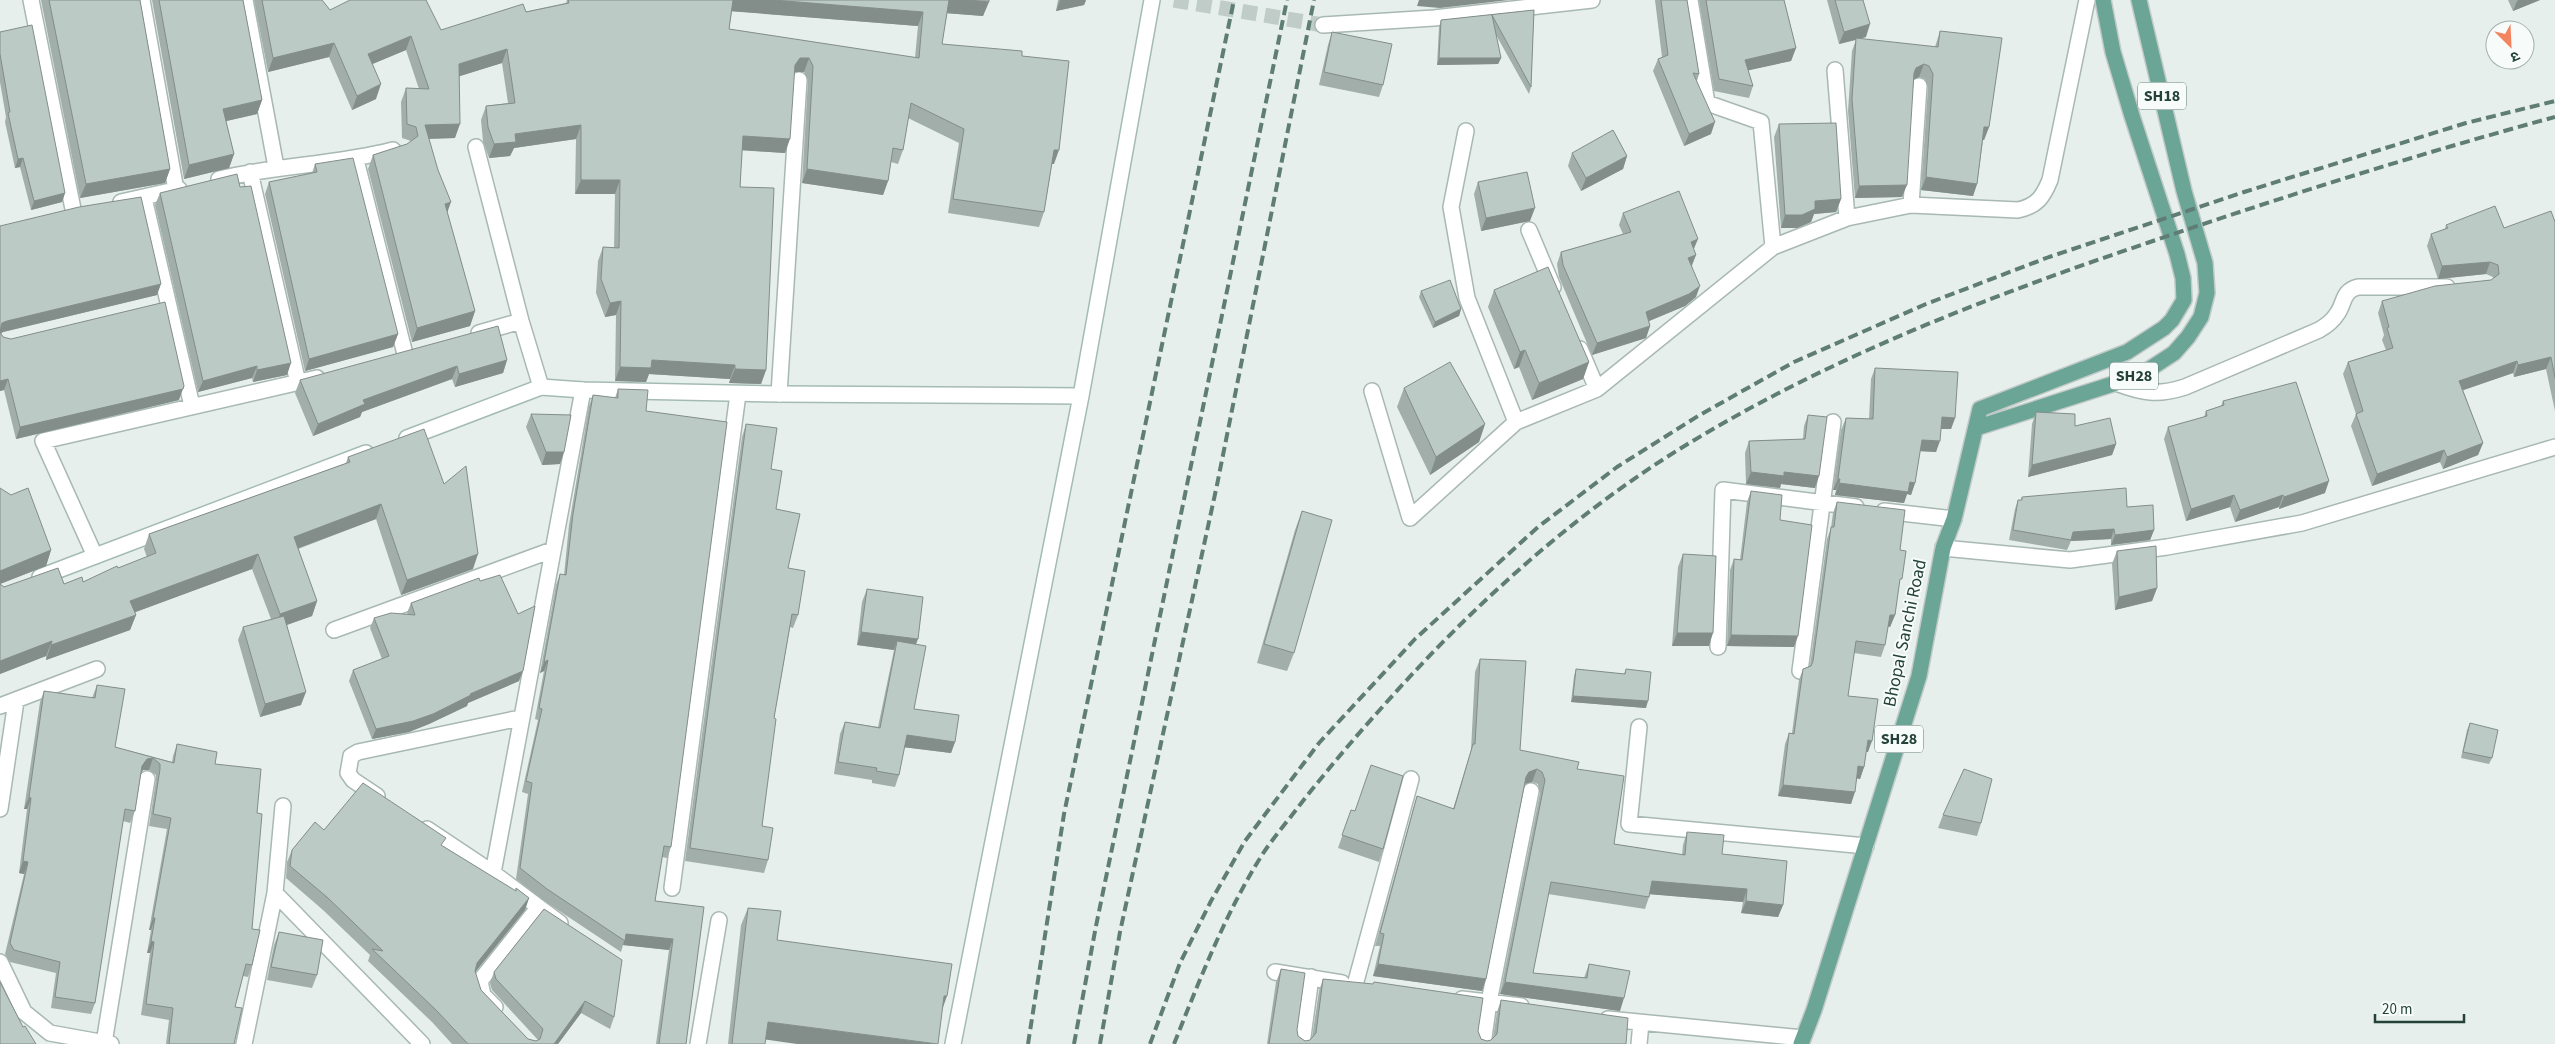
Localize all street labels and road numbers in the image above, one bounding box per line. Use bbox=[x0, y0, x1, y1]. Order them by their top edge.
road number: SH18 bbox=[2138, 82, 2186, 110]
road number: SH28 bbox=[2110, 362, 2158, 390]
street label: Bhopal Sanchi Road bbox=[1877, 557, 1933, 709]
road number: SH28 bbox=[1875, 726, 1923, 752]

